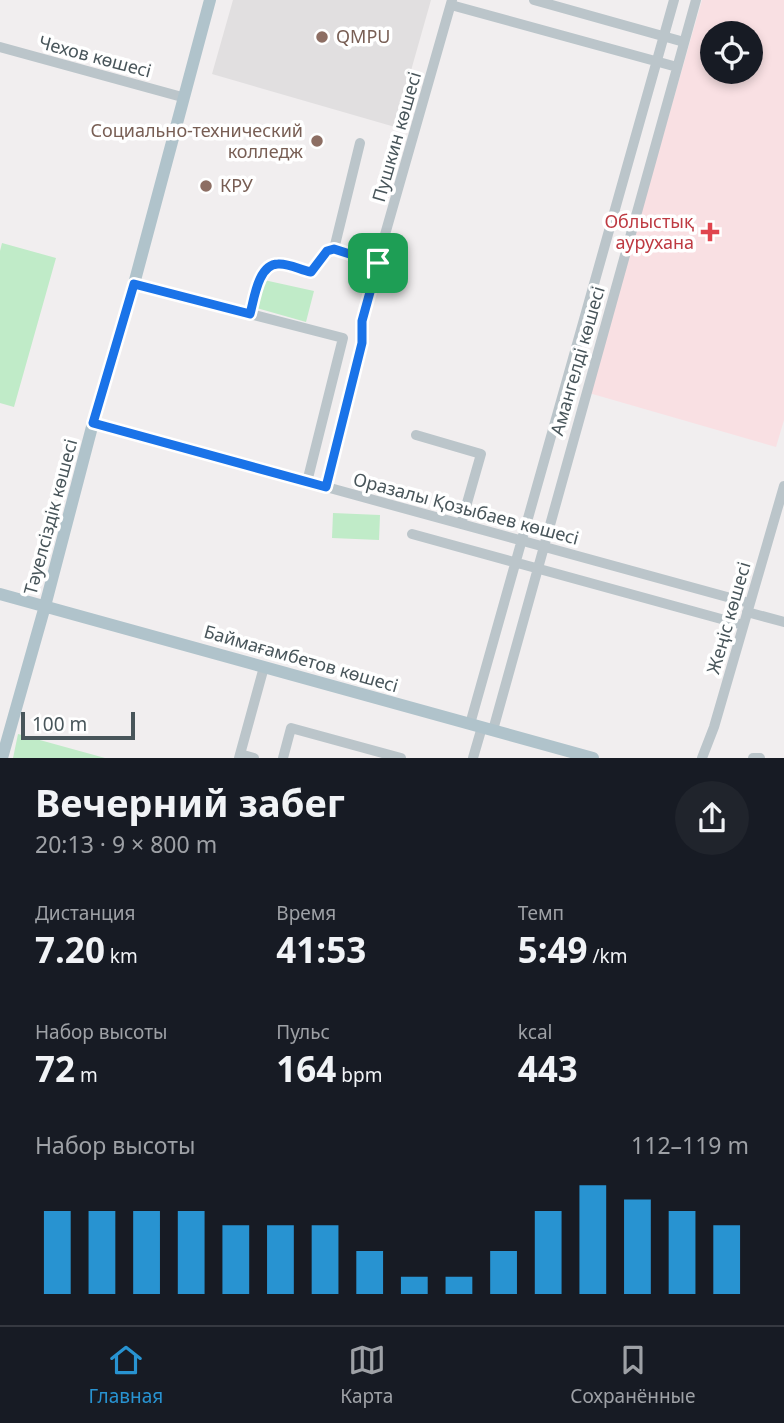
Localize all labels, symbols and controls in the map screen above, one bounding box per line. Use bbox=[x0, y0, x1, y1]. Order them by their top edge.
map controls bbox=[700, 21, 763, 84]
button: locate bbox=[700, 21, 763, 84]
place label: QMPU bbox=[336, 24, 390, 48]
street label: Чехов көшесі bbox=[36, 29, 154, 83]
marker: QMPU bbox=[314, 29, 330, 45]
street label: Пушкин көшесі bbox=[366, 69, 426, 205]
place label: Социально-технический колледж bbox=[91, 118, 303, 163]
marker: Социально-технический колледж bbox=[309, 133, 325, 149]
place label: КРУ bbox=[220, 173, 254, 197]
marker: КРУ bbox=[198, 178, 214, 194]
place label: Облыстық аурухана bbox=[604, 209, 694, 254]
marker: Облыстық аурухана bbox=[700, 222, 720, 242]
pin bbox=[348, 233, 408, 293]
icon: arrive bbox=[359, 244, 397, 282]
street label: Амангелді көшесі bbox=[544, 283, 610, 438]
street label: Тәуелсіздік көшесі bbox=[18, 436, 82, 597]
street label: Оразалы Қозыбаев көшесі bbox=[351, 466, 582, 550]
street label: Жеңіс көшесі bbox=[701, 559, 755, 677]
street label: Баймағамбетов көшесі bbox=[201, 619, 401, 697]
scale bar bbox=[21, 709, 135, 741]
text: 100 m bbox=[32, 711, 87, 737]
text: Вечерний забег bbox=[35, 776, 345, 828]
button: share bbox=[675, 781, 749, 855]
text: 20:13 · 9 × 800 m bbox=[35, 828, 217, 860]
text: Дистанция bbox=[35, 900, 135, 926]
text: Время bbox=[276, 900, 336, 926]
text: Темп bbox=[518, 900, 564, 926]
text: 7.20 bbox=[35, 926, 105, 973]
text: 41:53 bbox=[276, 926, 366, 973]
text: 5:49 bbox=[518, 926, 588, 973]
text: km bbox=[105, 943, 138, 969]
text: /km bbox=[588, 943, 627, 969]
text: Набор высоты bbox=[35, 1019, 167, 1045]
text: Пульс bbox=[276, 1019, 330, 1045]
text: kcal bbox=[518, 1019, 552, 1045]
text: 72 bbox=[35, 1045, 75, 1092]
text: 164 bbox=[276, 1045, 336, 1092]
text: 443 bbox=[518, 1045, 578, 1092]
text: m bbox=[75, 1062, 98, 1088]
text: bpm bbox=[336, 1062, 382, 1088]
text: Набор высоты bbox=[35, 1129, 195, 1161]
text: 112–119 m bbox=[631, 1129, 749, 1161]
tab: Главная bbox=[89, 1341, 163, 1409]
tab: Карта bbox=[340, 1341, 393, 1409]
tab: Сохранённые bbox=[570, 1341, 696, 1409]

